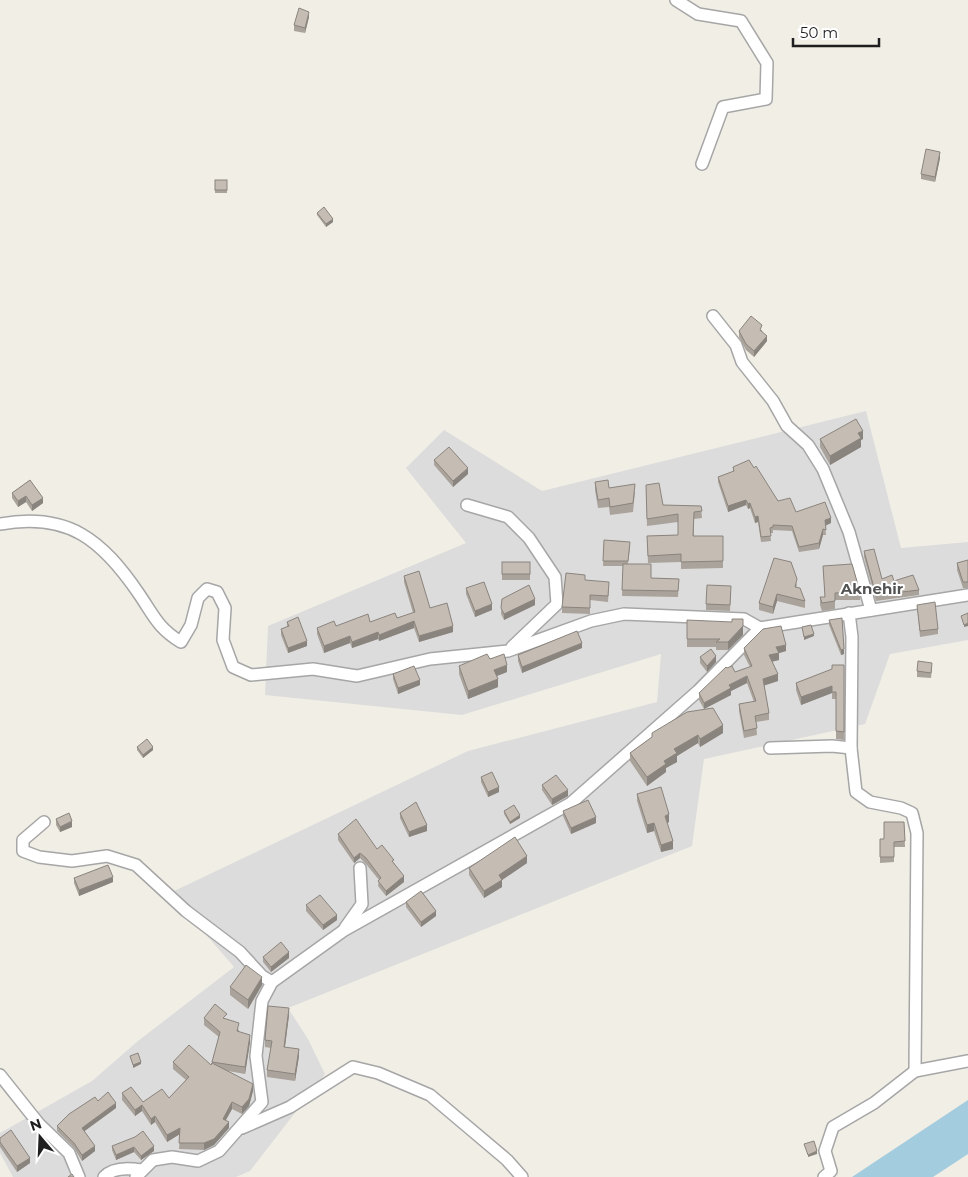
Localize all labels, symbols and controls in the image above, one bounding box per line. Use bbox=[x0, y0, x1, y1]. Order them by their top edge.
scale bar bbox=[793, 15, 879, 47]
text: 50 m bbox=[800, 23, 838, 42]
district label: Aknehir bbox=[840, 579, 904, 598]
north arrow bbox=[15, 1112, 65, 1162]
text: N bbox=[27, 1114, 44, 1135]

